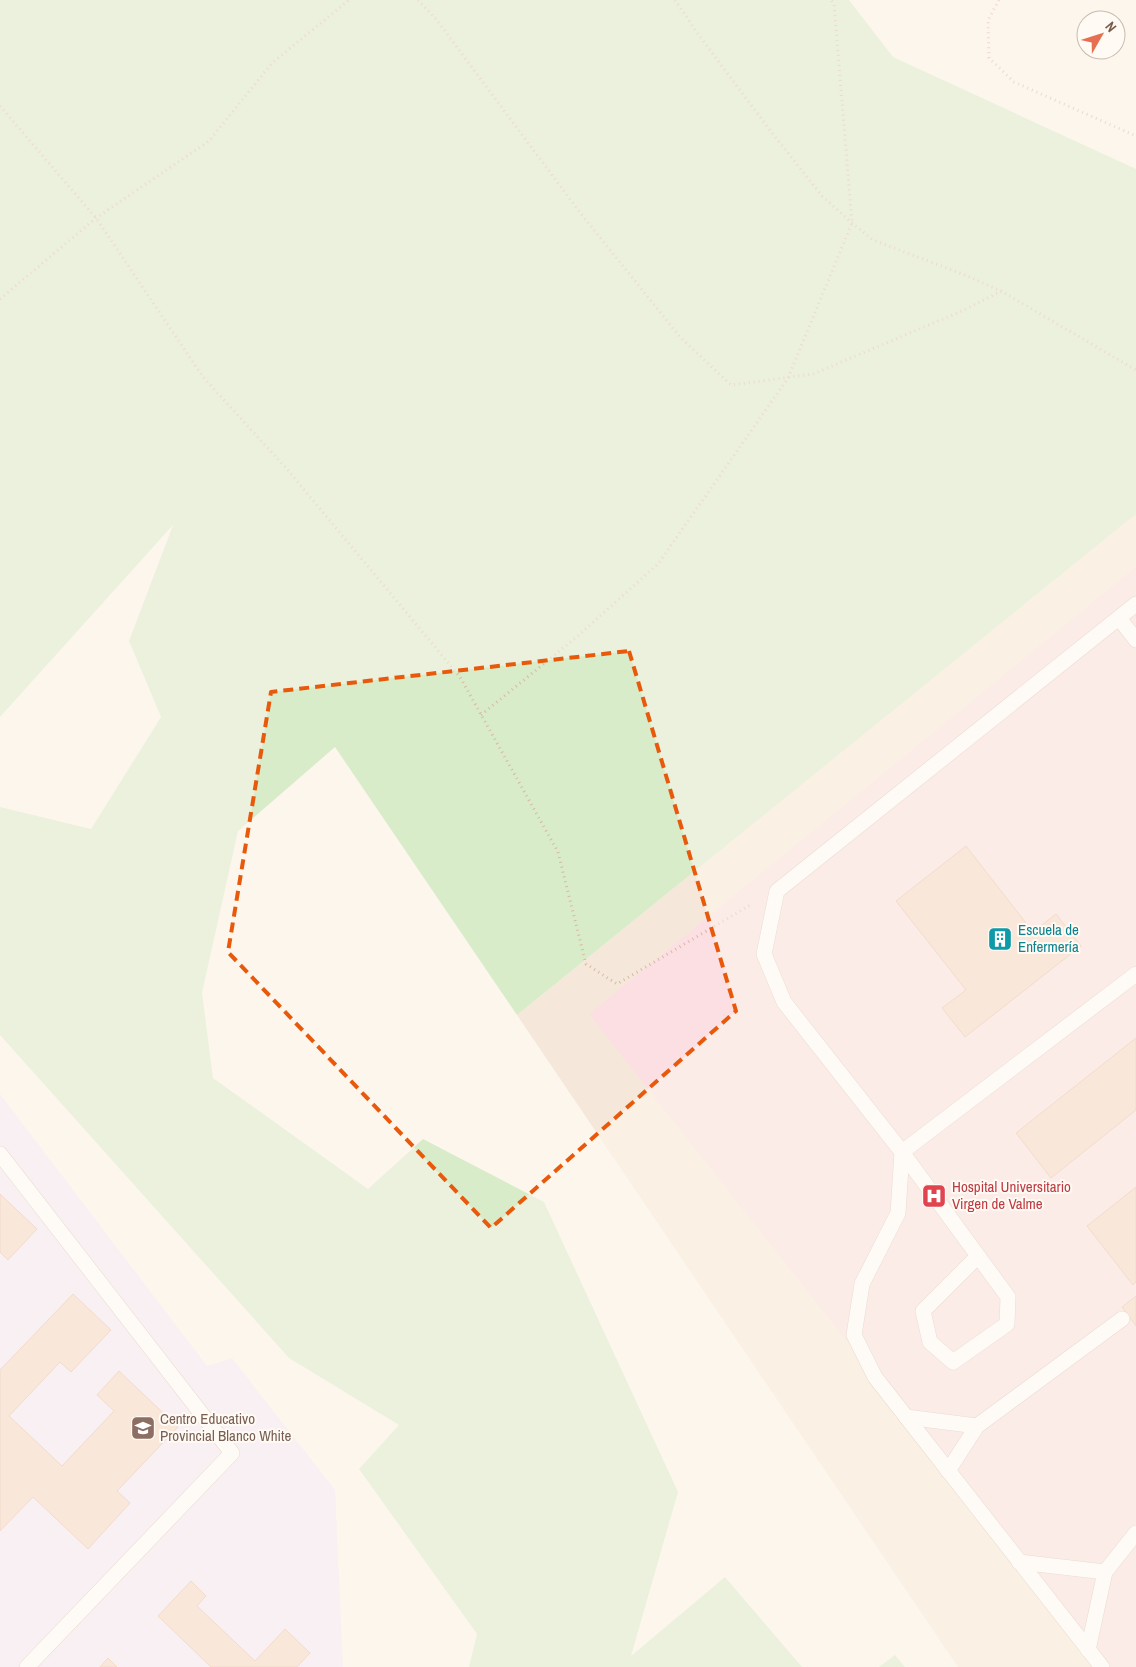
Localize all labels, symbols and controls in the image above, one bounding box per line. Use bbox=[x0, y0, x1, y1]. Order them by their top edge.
north arrow bbox=[1076, 10, 1126, 60]
text: N bbox=[1101, 18, 1121, 36]
place label: Escuela de Enfermería bbox=[1018, 919, 1079, 957]
building icon: Escuela de Enfermería bbox=[987, 926, 1013, 952]
place label: Hospital Universitario Virgen de Valme bbox=[952, 1176, 1071, 1214]
hospital icon: Hospital Universitario Virgen de Valme bbox=[921, 1183, 947, 1209]
place label: Centro Educativo Provincial Blanco White bbox=[160, 1408, 291, 1446]
school or university icon: Centro Educativo Provincial Blanco White bbox=[130, 1415, 156, 1441]

